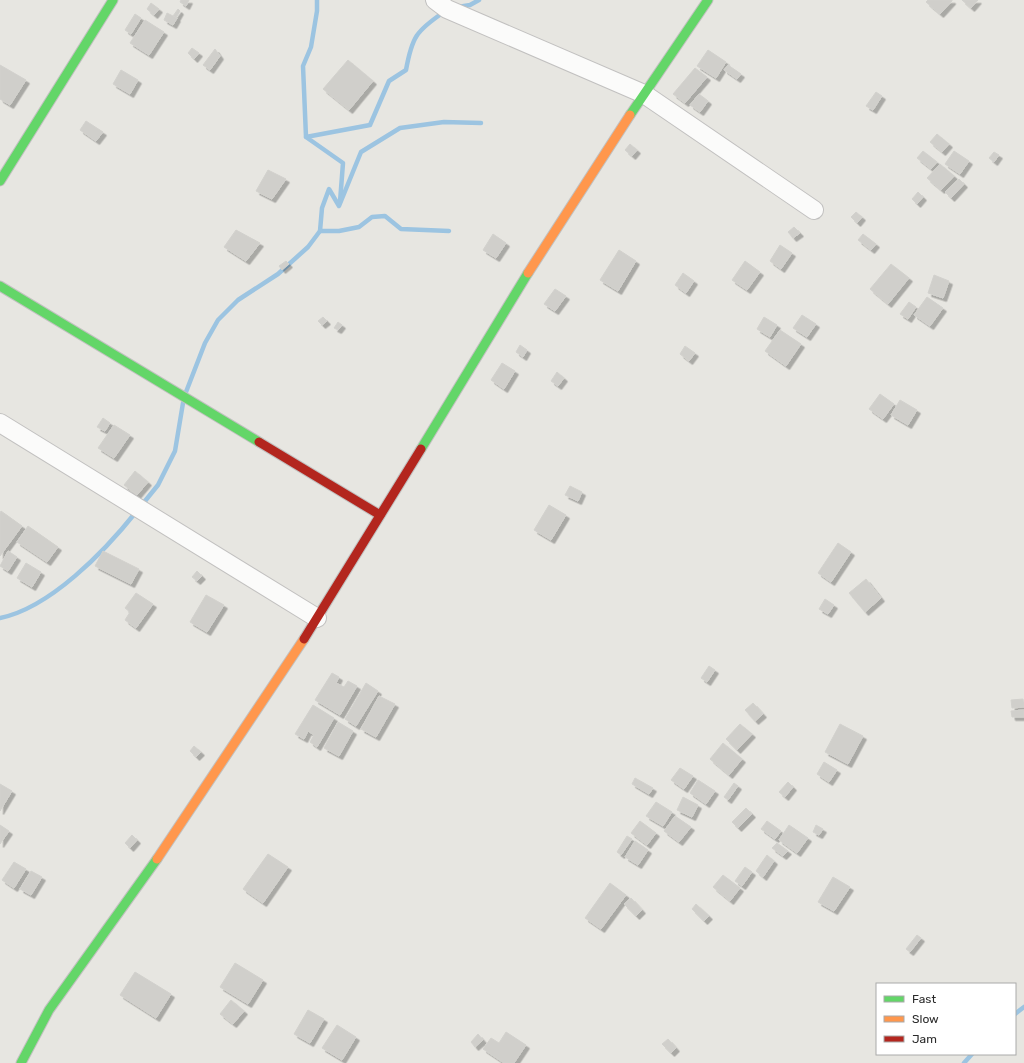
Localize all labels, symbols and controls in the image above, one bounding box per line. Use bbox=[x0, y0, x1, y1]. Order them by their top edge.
legend bbox=[876, 983, 1016, 1055]
text: Fast bbox=[912, 992, 936, 1006]
text: Slow bbox=[912, 1012, 939, 1026]
text: Jam bbox=[912, 1032, 937, 1046]

